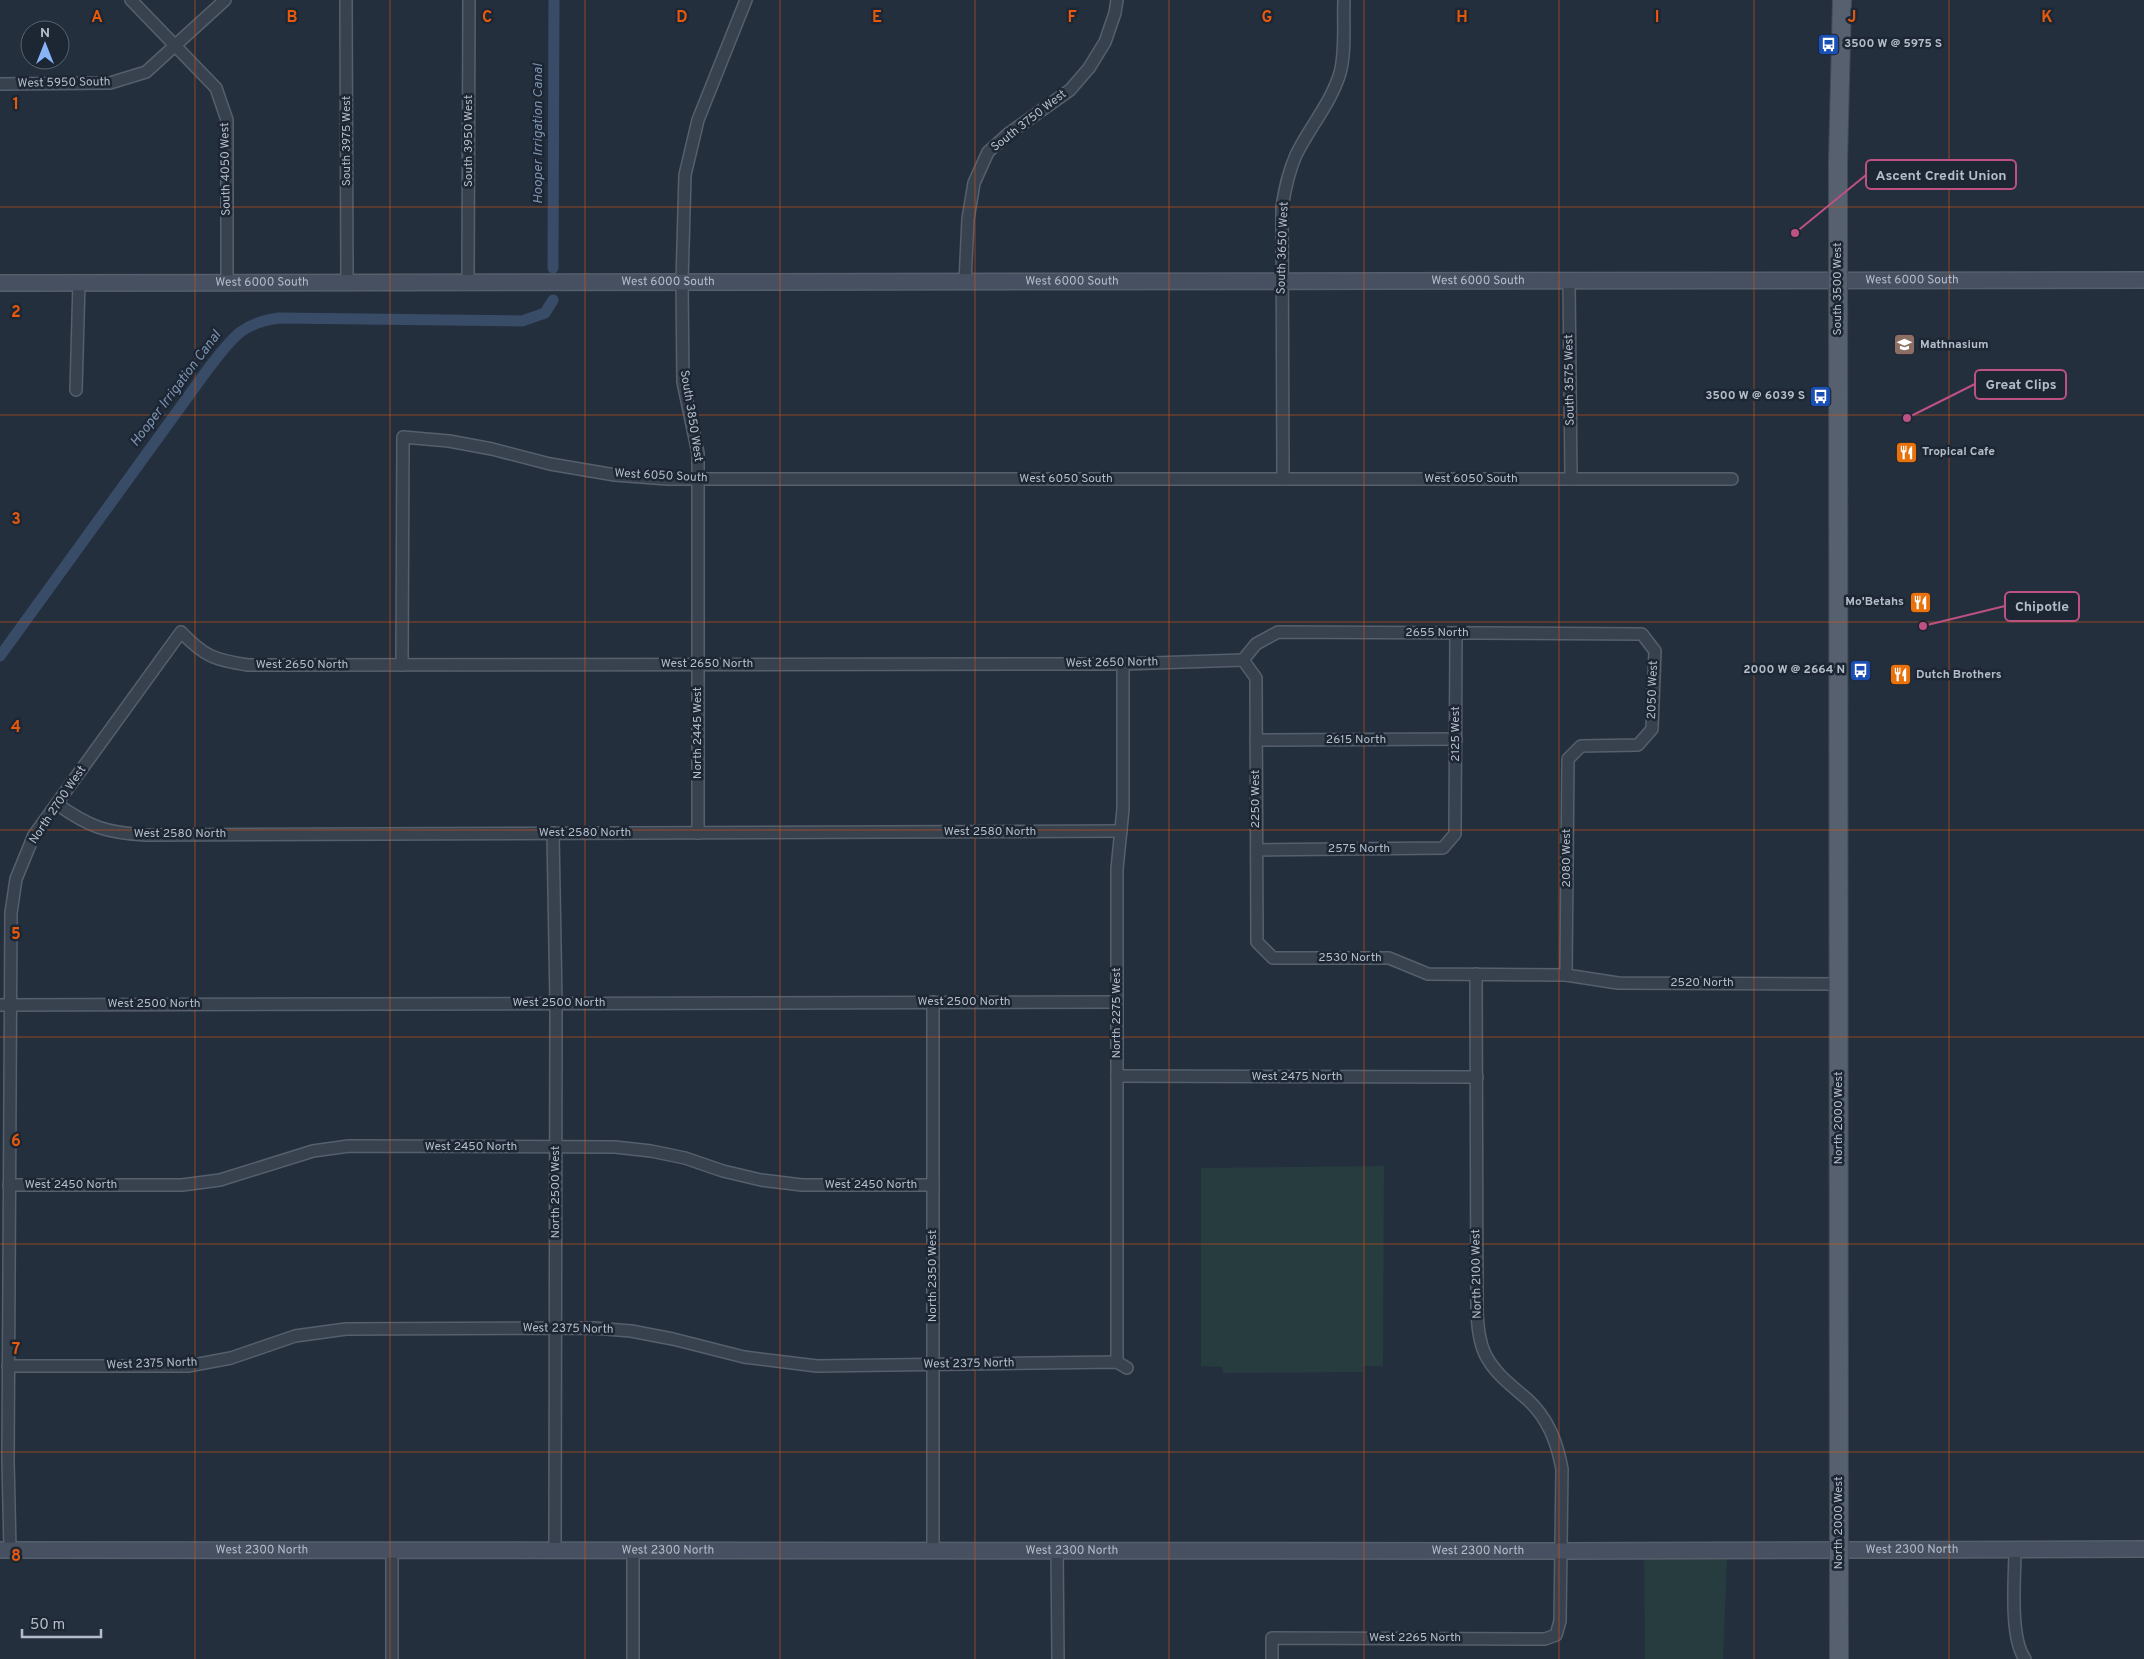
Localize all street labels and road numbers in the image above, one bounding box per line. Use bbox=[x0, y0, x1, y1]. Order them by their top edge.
street label: West 5950 South bbox=[17, 74, 111, 92]
street label: South 3750 West bbox=[988, 86, 1070, 156]
street label: South 3950 West bbox=[461, 95, 477, 187]
street label: South 3975 West bbox=[339, 96, 355, 186]
street label: South 4050 West bbox=[217, 122, 235, 216]
street label: South 3650 West bbox=[1273, 201, 1293, 295]
street label: South 3500 West bbox=[1830, 242, 1846, 336]
street label: West 6000 South bbox=[1865, 272, 1959, 288]
street label: West 6000 South bbox=[1025, 273, 1119, 290]
street label: West 6000 South bbox=[1431, 273, 1525, 289]
street label: West 6000 South bbox=[621, 274, 715, 290]
street label: West 6000 South bbox=[215, 275, 309, 291]
street label: South 3575 West bbox=[1561, 334, 1579, 426]
street label: South 3850 West bbox=[676, 369, 706, 463]
street label: West 6050 South bbox=[614, 466, 708, 486]
street label: West 6050 South bbox=[1019, 471, 1113, 487]
street label: West 6050 South bbox=[1424, 471, 1518, 487]
street label: 2655 North bbox=[1405, 625, 1469, 641]
street label: West 2650 North bbox=[1066, 654, 1158, 672]
street label: West 2650 North bbox=[661, 656, 753, 672]
street label: West 2650 North bbox=[256, 657, 348, 673]
street label: 2050 West bbox=[1644, 660, 1662, 720]
street label: North 2445 West bbox=[690, 687, 706, 779]
street label: 2125 West bbox=[1448, 706, 1464, 762]
street label: 2615 North bbox=[1326, 732, 1386, 748]
street label: North 2700 West bbox=[26, 763, 90, 847]
street label: 2250 West bbox=[1248, 770, 1264, 828]
street label: West 2580 North bbox=[944, 824, 1036, 840]
street label: West 2580 North bbox=[539, 825, 631, 841]
street label: West 2580 North bbox=[134, 826, 226, 842]
street label: 2080 West bbox=[1559, 829, 1575, 887]
street label: 2575 North bbox=[1328, 841, 1390, 857]
street label: 2530 North bbox=[1318, 950, 1382, 966]
street label: North 2275 West bbox=[1109, 968, 1125, 1058]
street label: 2520 North bbox=[1670, 975, 1734, 991]
street label: West 2500 North bbox=[917, 994, 1011, 1010]
street label: West 2500 North bbox=[512, 995, 606, 1011]
street label: West 2500 North bbox=[107, 996, 201, 1012]
street label: West 2475 North bbox=[1251, 1069, 1343, 1085]
street label: North 2000 West bbox=[1831, 1072, 1847, 1164]
street label: West 2450 North bbox=[425, 1139, 517, 1155]
street label: North 2500 West bbox=[548, 1146, 564, 1238]
street label: West 2450 North bbox=[25, 1177, 117, 1193]
street label: West 2450 North bbox=[825, 1177, 917, 1193]
street label: North 2100 West bbox=[1468, 1229, 1486, 1319]
street label: North 2350 West bbox=[925, 1230, 941, 1322]
street label: West 2375 North bbox=[522, 1320, 614, 1338]
street label: West 2375 North bbox=[106, 1354, 198, 1374]
street label: West 2375 North bbox=[923, 1355, 1015, 1373]
street label: North 2000 West bbox=[1831, 1477, 1847, 1569]
street label: West 2300 North bbox=[216, 1542, 308, 1558]
street label: West 2300 North bbox=[622, 1542, 714, 1558]
street label: West 2300 North bbox=[1866, 1542, 1958, 1558]
street label: West 2300 North bbox=[1026, 1543, 1118, 1559]
street label: West 2300 North bbox=[1432, 1543, 1524, 1559]
street label: West 2265 North bbox=[1369, 1630, 1461, 1646]

